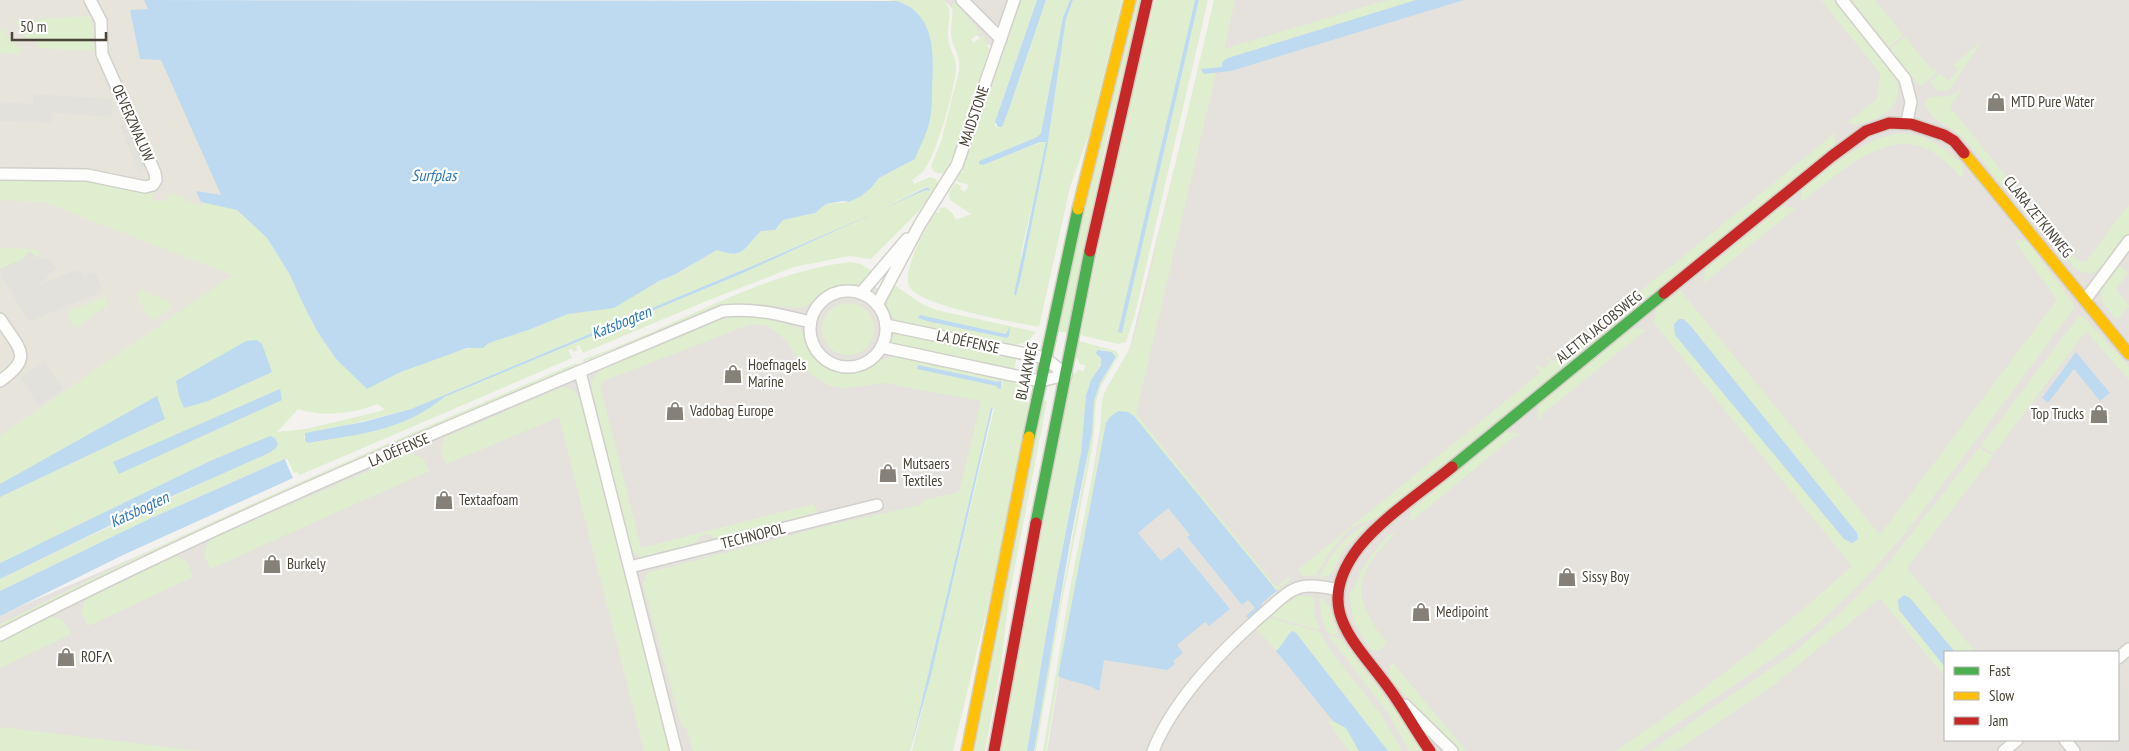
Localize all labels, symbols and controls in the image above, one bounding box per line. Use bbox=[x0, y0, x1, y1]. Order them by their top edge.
scale bar bbox=[12, 10, 106, 42]
text: 50 m bbox=[20, 17, 46, 36]
street label: OEVERZWALUW bbox=[108, 81, 159, 164]
street label: MAIDSTONE bbox=[954, 83, 993, 149]
shop icon: MTD Pure Water bbox=[1985, 91, 2007, 113]
place label: MTD Pure Water bbox=[2011, 92, 2095, 111]
water label: Surfplas bbox=[412, 165, 458, 185]
street label: CLARA ZETKINWEG bbox=[2000, 172, 2077, 261]
street label: ALETTA JACOBSWEG bbox=[1552, 286, 1645, 367]
water label: Katsbogten bbox=[588, 301, 655, 343]
street label: LA DÉFENSE bbox=[935, 326, 1001, 357]
street label: BLAAKWEG bbox=[1011, 340, 1042, 402]
place label: Hoefnagels Marine bbox=[748, 355, 806, 391]
shop icon: Hoefnagels Marine bbox=[722, 363, 744, 385]
shop icon: Vadobag Europe bbox=[664, 400, 686, 422]
place label: Vadobag Europe bbox=[689, 401, 774, 420]
shop icon: Top Trucks bbox=[2088, 403, 2110, 425]
place label: Top Trucks bbox=[2031, 404, 2084, 423]
street label: LA DÉFENSE bbox=[366, 428, 432, 471]
place label: Mutsaers Textiles bbox=[903, 454, 950, 490]
shop icon: Mutsaers Textiles bbox=[877, 462, 899, 484]
water label: Katsbogten bbox=[106, 486, 172, 531]
shop icon: Textaafoam bbox=[433, 489, 455, 511]
place label: Textaafoam bbox=[459, 490, 518, 509]
street label: TECHNOPOL bbox=[719, 518, 788, 553]
shop icon: Burkely bbox=[261, 553, 283, 575]
place label: Burkely bbox=[287, 554, 326, 573]
shop icon: Sissy Boy bbox=[1556, 566, 1578, 588]
place label: Sissy Boy bbox=[1582, 567, 1630, 586]
shop icon: Medipoint bbox=[1410, 601, 1432, 623]
place label: Medipoint bbox=[1436, 602, 1488, 621]
shop icon: ROFΛ bbox=[55, 646, 77, 668]
place label: ROFΛ bbox=[81, 647, 112, 666]
legend bbox=[1944, 651, 2119, 741]
text: Fast bbox=[1989, 661, 2010, 680]
text: Slow bbox=[1989, 686, 2014, 705]
text: Jam bbox=[1988, 711, 2008, 730]

